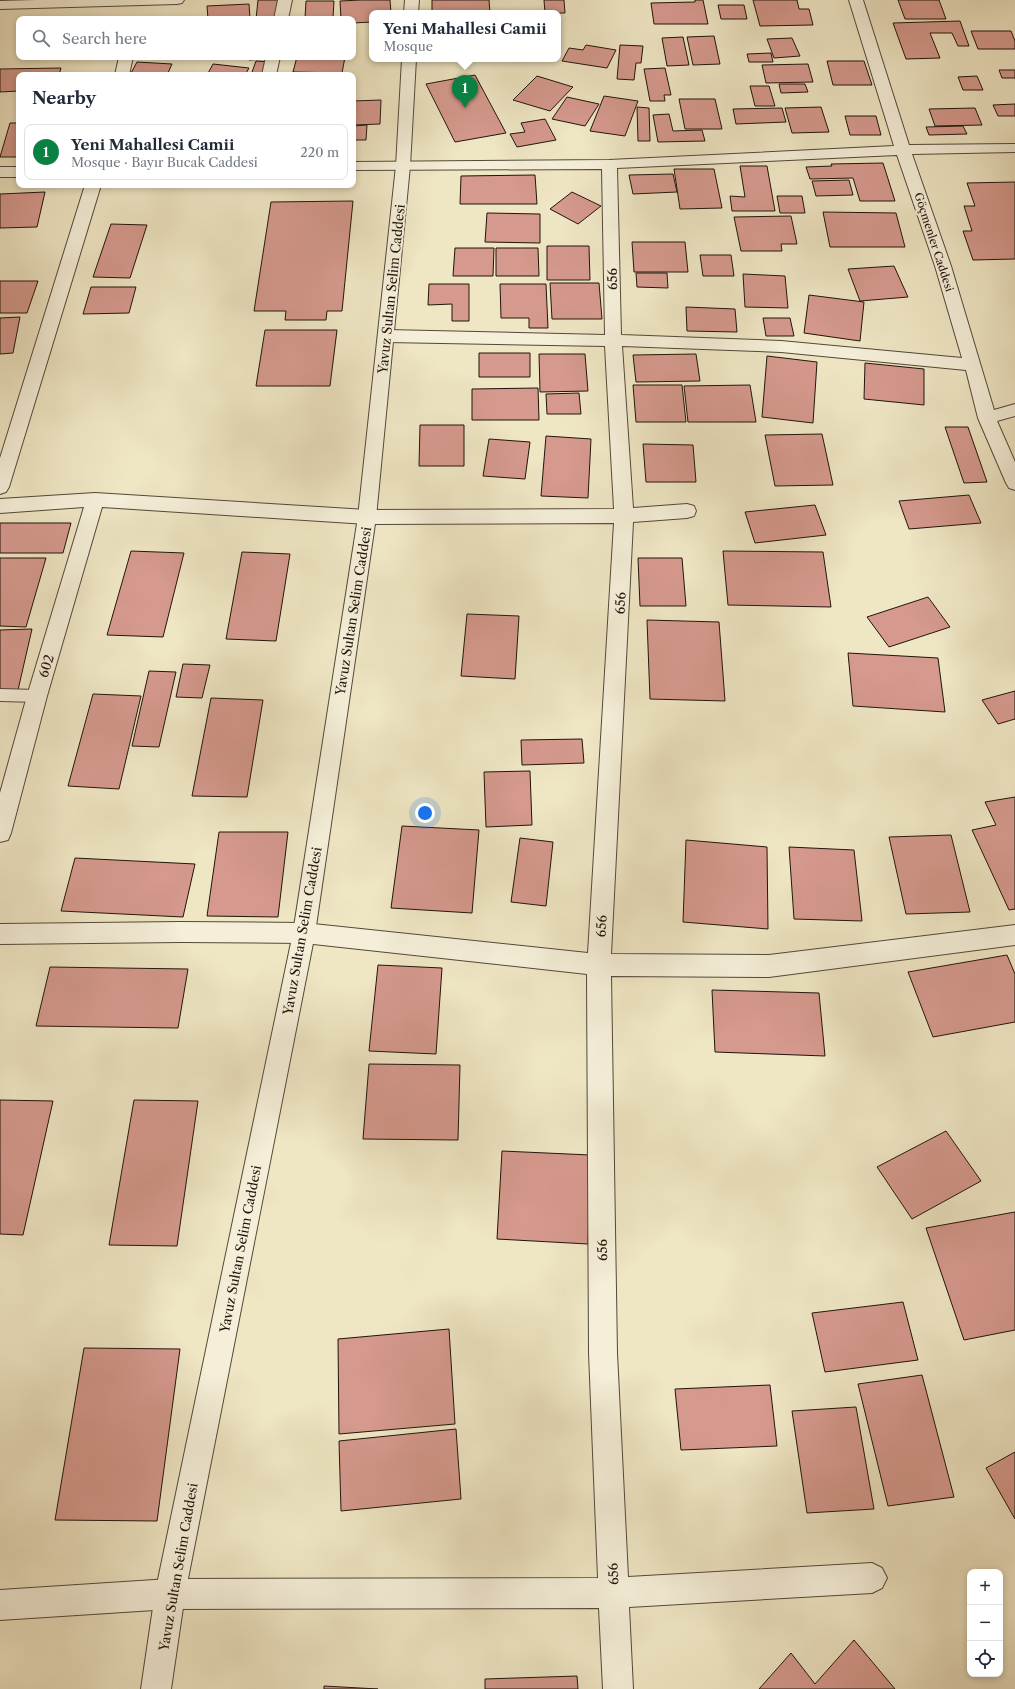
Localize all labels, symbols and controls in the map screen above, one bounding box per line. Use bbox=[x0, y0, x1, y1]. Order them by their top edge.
popup bbox=[369, 10, 561, 62]
search box bbox=[16, 16, 356, 60]
text: Yeni Mahallesi Camii bbox=[383, 19, 547, 38]
icon: search bbox=[30, 27, 52, 49]
text: Search here bbox=[62, 29, 147, 48]
text: Mosque bbox=[383, 38, 433, 54]
pin: 1 bbox=[452, 75, 478, 108]
text: Nearby bbox=[32, 88, 96, 108]
text: Yeni Mahallesi Camii bbox=[71, 135, 234, 154]
text: 1 bbox=[43, 144, 49, 160]
text: 220 m bbox=[300, 144, 339, 160]
text: Mosque · Bayır Bucak Caddesi bbox=[71, 154, 258, 170]
street label: Göçmenler Caddesi bbox=[911, 191, 957, 294]
street label: Yavuz Sultan Selim Caddesi bbox=[374, 203, 408, 376]
street label: 656 bbox=[604, 267, 620, 290]
street label: Yavuz Sultan Selim Caddesi bbox=[332, 526, 374, 697]
street label: 656 bbox=[611, 591, 629, 615]
street label: 602 bbox=[35, 652, 57, 680]
your location bbox=[415, 803, 435, 823]
street label: Yavuz Sultan Selim Caddesi bbox=[279, 846, 325, 1017]
street label: 656 bbox=[592, 914, 610, 938]
street label: Yavuz Sultan Selim Caddesi bbox=[216, 1164, 264, 1335]
street label: 656 bbox=[594, 1238, 610, 1261]
street label: Yavuz Sultan Selim Caddesi bbox=[155, 1482, 201, 1653]
street label: 656 bbox=[604, 1562, 622, 1586]
map controls bbox=[967, 1569, 1003, 1677]
button: + bbox=[967, 1569, 1003, 1605]
button: − bbox=[967, 1605, 1003, 1641]
button: locate bbox=[967, 1641, 1003, 1677]

